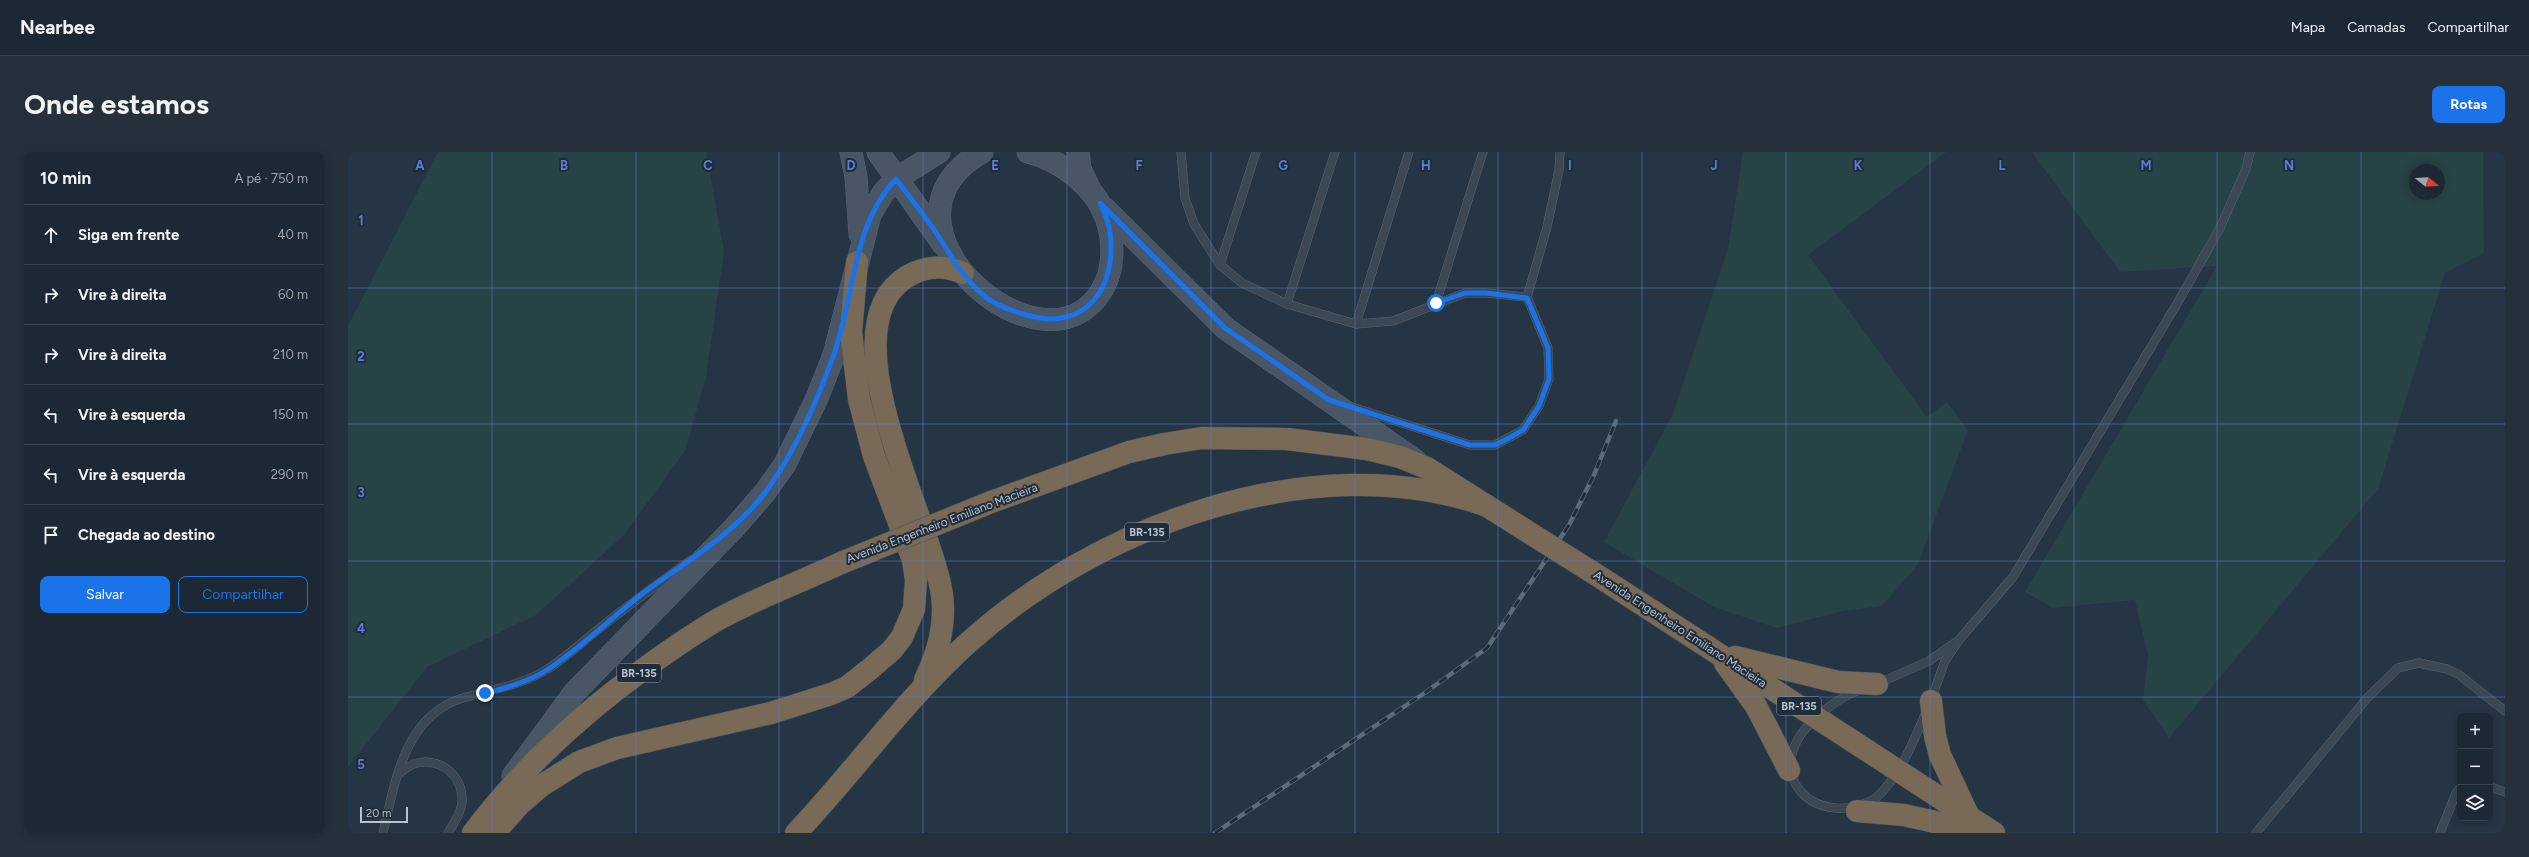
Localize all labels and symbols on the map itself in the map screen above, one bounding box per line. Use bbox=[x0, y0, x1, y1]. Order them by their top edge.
text: A bbox=[415, 158, 425, 173]
text: B bbox=[560, 158, 568, 173]
text: C bbox=[703, 158, 713, 173]
text: D bbox=[846, 158, 856, 173]
text: E bbox=[991, 158, 999, 173]
text: F bbox=[1135, 158, 1143, 173]
text: G bbox=[1278, 158, 1288, 173]
text: H bbox=[1421, 158, 1431, 173]
text: I bbox=[1568, 158, 1572, 173]
text: J bbox=[1710, 158, 1718, 173]
text: K bbox=[1854, 158, 1863, 173]
text: L bbox=[1999, 158, 2006, 173]
text: M bbox=[2140, 158, 2152, 173]
text: N bbox=[2284, 158, 2294, 173]
north arrow bbox=[2409, 164, 2445, 200]
text: 1 bbox=[358, 213, 364, 228]
route start bbox=[1427, 294, 1445, 312]
text: 2 bbox=[357, 349, 365, 364]
street label: Avenida Engenheiro Emiliano Macieira bbox=[844, 480, 1040, 566]
text: 3 bbox=[357, 485, 365, 500]
road number: BR-135 bbox=[1125, 523, 1169, 541]
street label: Avenida Engenheiro Emiliano Macieira bbox=[1591, 568, 1769, 690]
text: 4 bbox=[357, 621, 365, 636]
road number: BR-135 bbox=[617, 664, 661, 682]
route end bbox=[476, 684, 494, 702]
road number: BR-135 bbox=[1777, 697, 1821, 715]
text: 5 bbox=[357, 757, 365, 772]
scale bar bbox=[360, 805, 408, 824]

